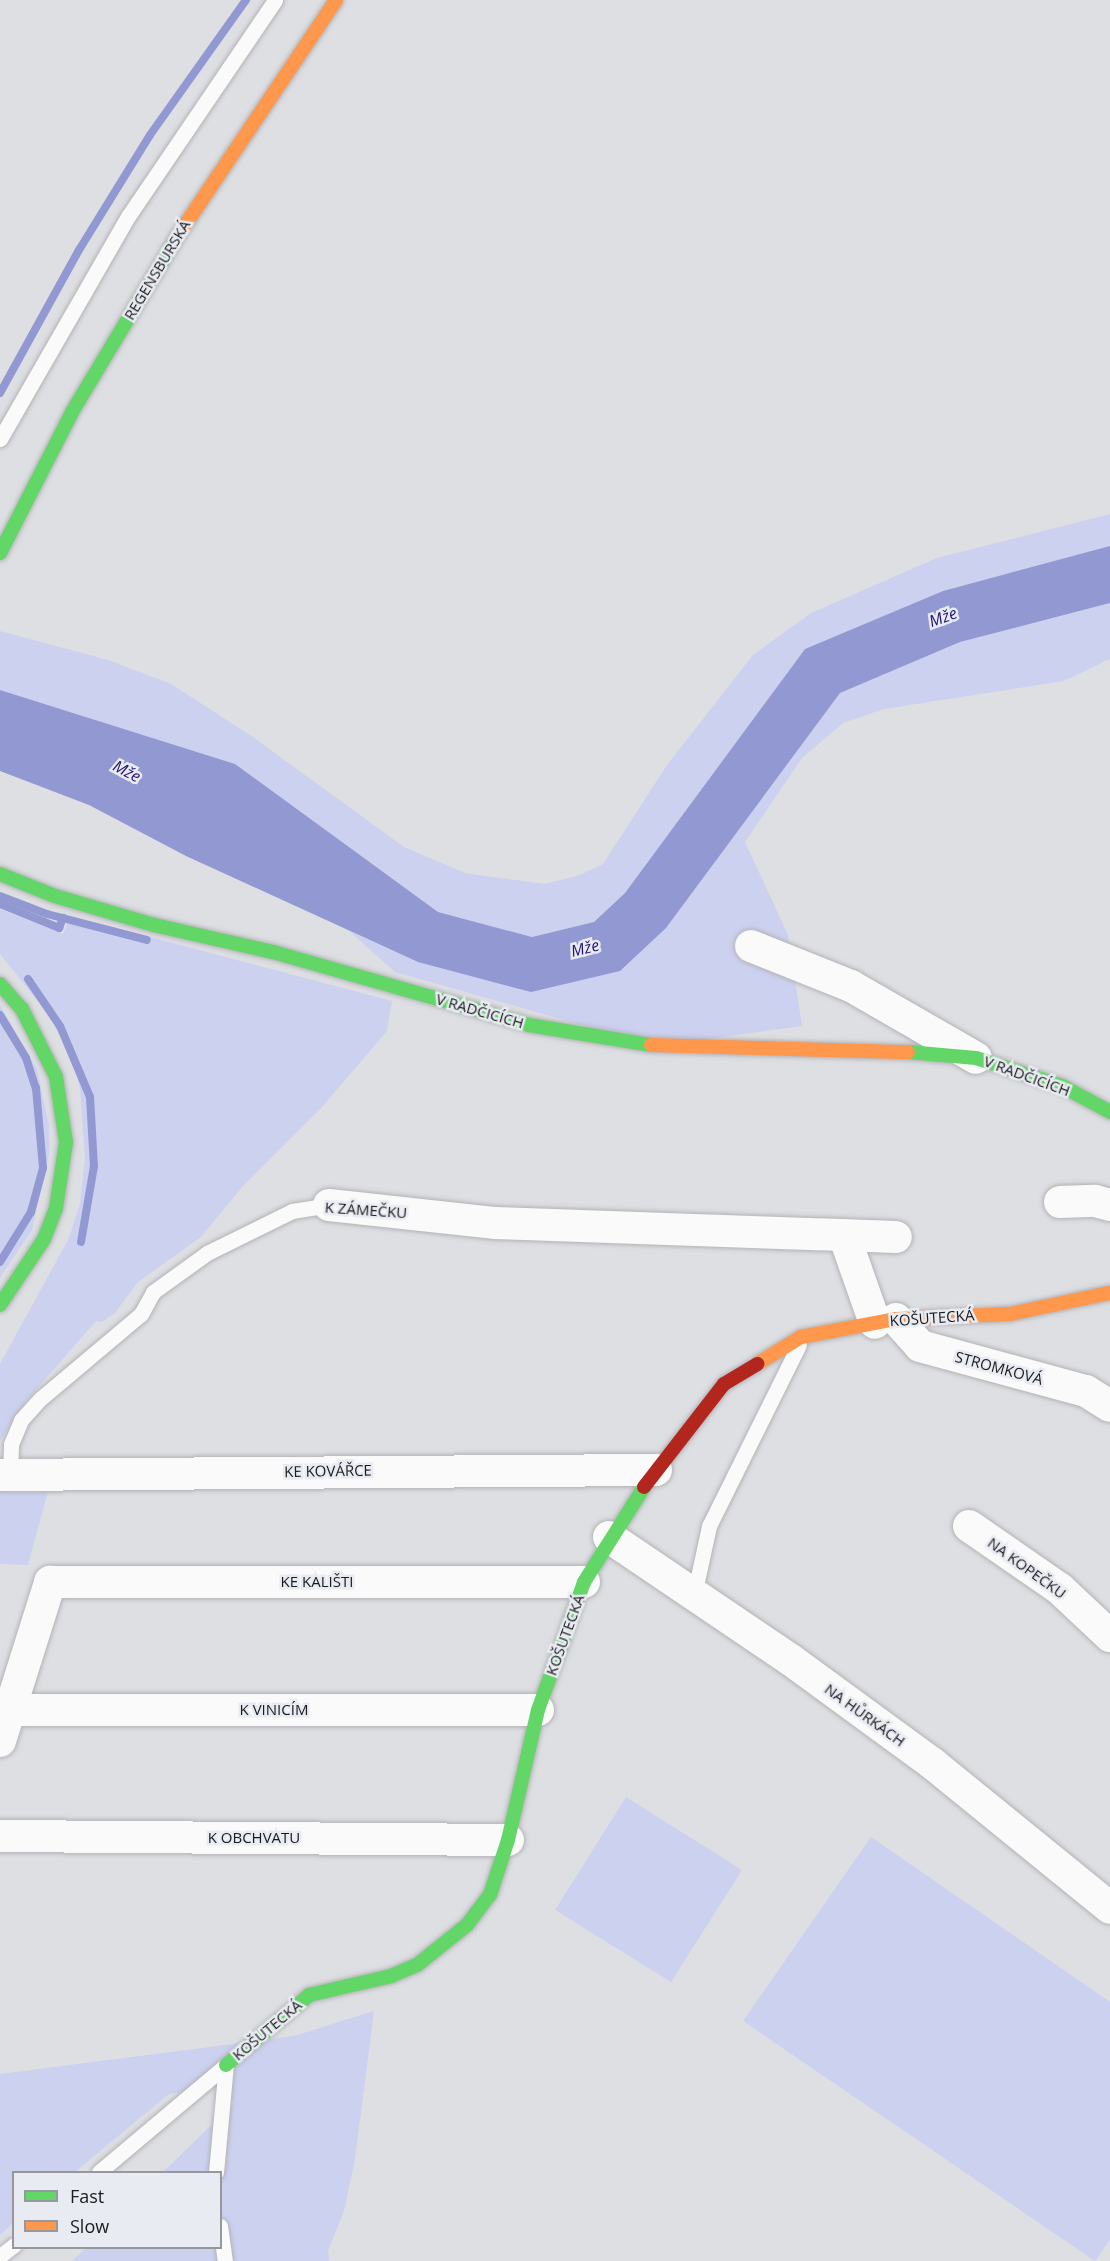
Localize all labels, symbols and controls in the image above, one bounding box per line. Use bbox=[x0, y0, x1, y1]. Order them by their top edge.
street label: REGENSBURSKÁ bbox=[120, 217, 194, 323]
water label: Mže bbox=[926, 603, 960, 631]
water label: Mže bbox=[110, 756, 144, 786]
water label: Mže bbox=[569, 935, 601, 961]
street label: V RADČICÍCH bbox=[434, 990, 526, 1032]
street label: V RADČICÍCH bbox=[982, 1052, 1072, 1100]
street label: K ZÁMEČKU bbox=[324, 1198, 408, 1222]
street label: KOŠUTECKÁ bbox=[889, 1306, 975, 1330]
street label: STROMKOVÁ bbox=[953, 1348, 1045, 1388]
street label: KE KOVÁŘCE bbox=[284, 1461, 372, 1481]
street label: NA KOPEČKU bbox=[984, 1534, 1070, 1602]
street label: KE KALIŠTI bbox=[281, 1573, 353, 1591]
street label: KOŠUTECKÁ bbox=[542, 1592, 588, 1678]
street label: NA HŮRKÁCH bbox=[821, 1680, 909, 1750]
street label: K VINICÍM bbox=[240, 1701, 308, 1719]
street label: K OBCHVATU bbox=[208, 1829, 300, 1847]
street label: KOŠUTECKÁ bbox=[229, 1996, 305, 2064]
legend bbox=[12, 2171, 222, 2249]
text: Fast bbox=[70, 2184, 104, 2208]
text: Slow bbox=[70, 2214, 109, 2238]

